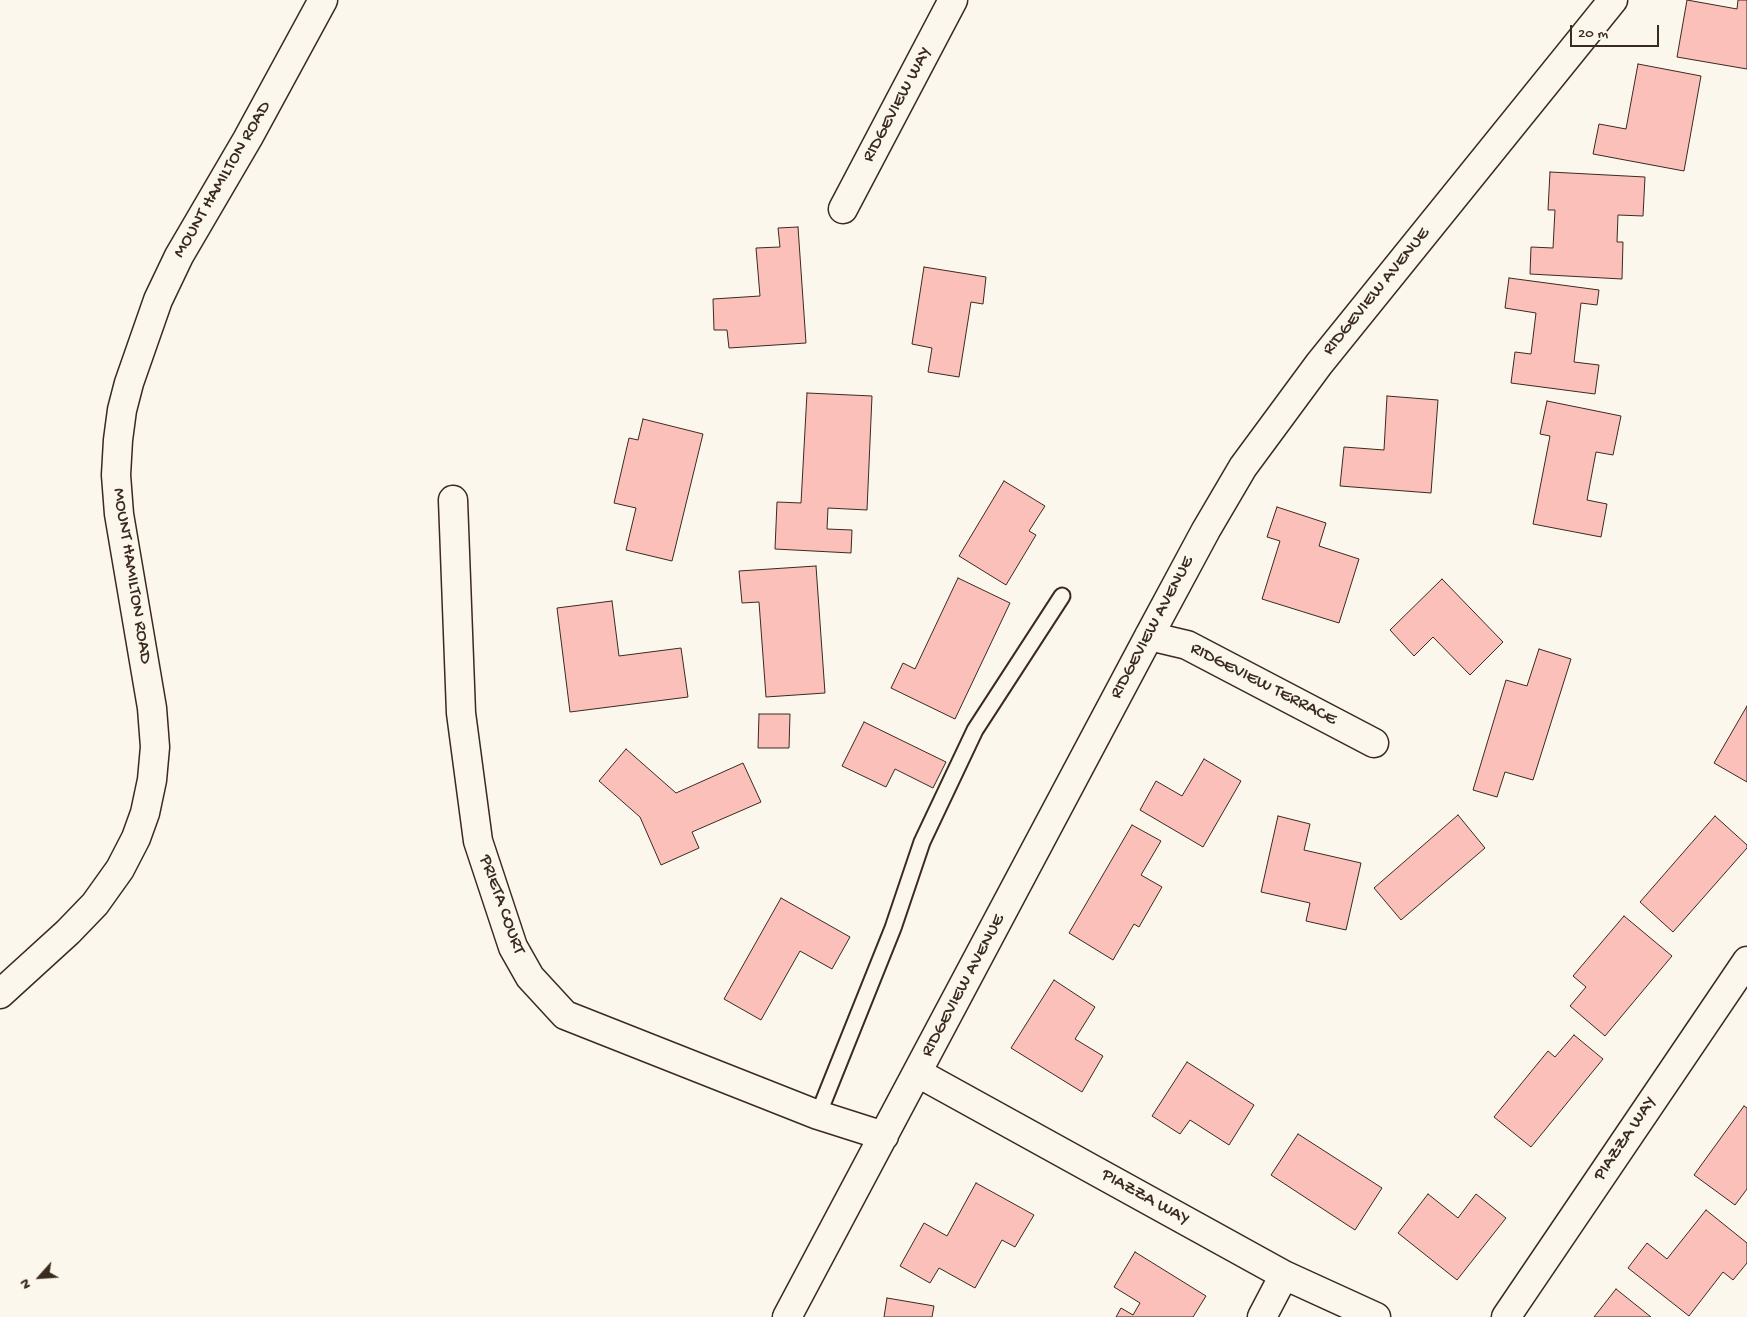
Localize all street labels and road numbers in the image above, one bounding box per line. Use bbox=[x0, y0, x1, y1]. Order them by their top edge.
street label: RIDGEVIEW WAY bbox=[859, 44, 937, 166]
street label: MOUNT HAMILTON ROAD bbox=[169, 98, 277, 262]
street label: RIDGEVIEW AVENUE bbox=[1319, 224, 1435, 360]
street label: MOUNT HAMILTON ROAD bbox=[106, 487, 156, 665]
street label: RIDGEVIEW AVENUE bbox=[1106, 553, 1200, 703]
street label: RIDGEVIEW TERRACE bbox=[1186, 639, 1340, 731]
street label: PRIETA COURT bbox=[473, 852, 529, 958]
street label: RIDGEVIEW AVENUE bbox=[917, 911, 1011, 1061]
street label: PIAZZA WAY bbox=[1590, 1093, 1662, 1185]
street label: PIAZZA WAY bbox=[1097, 1165, 1193, 1231]

